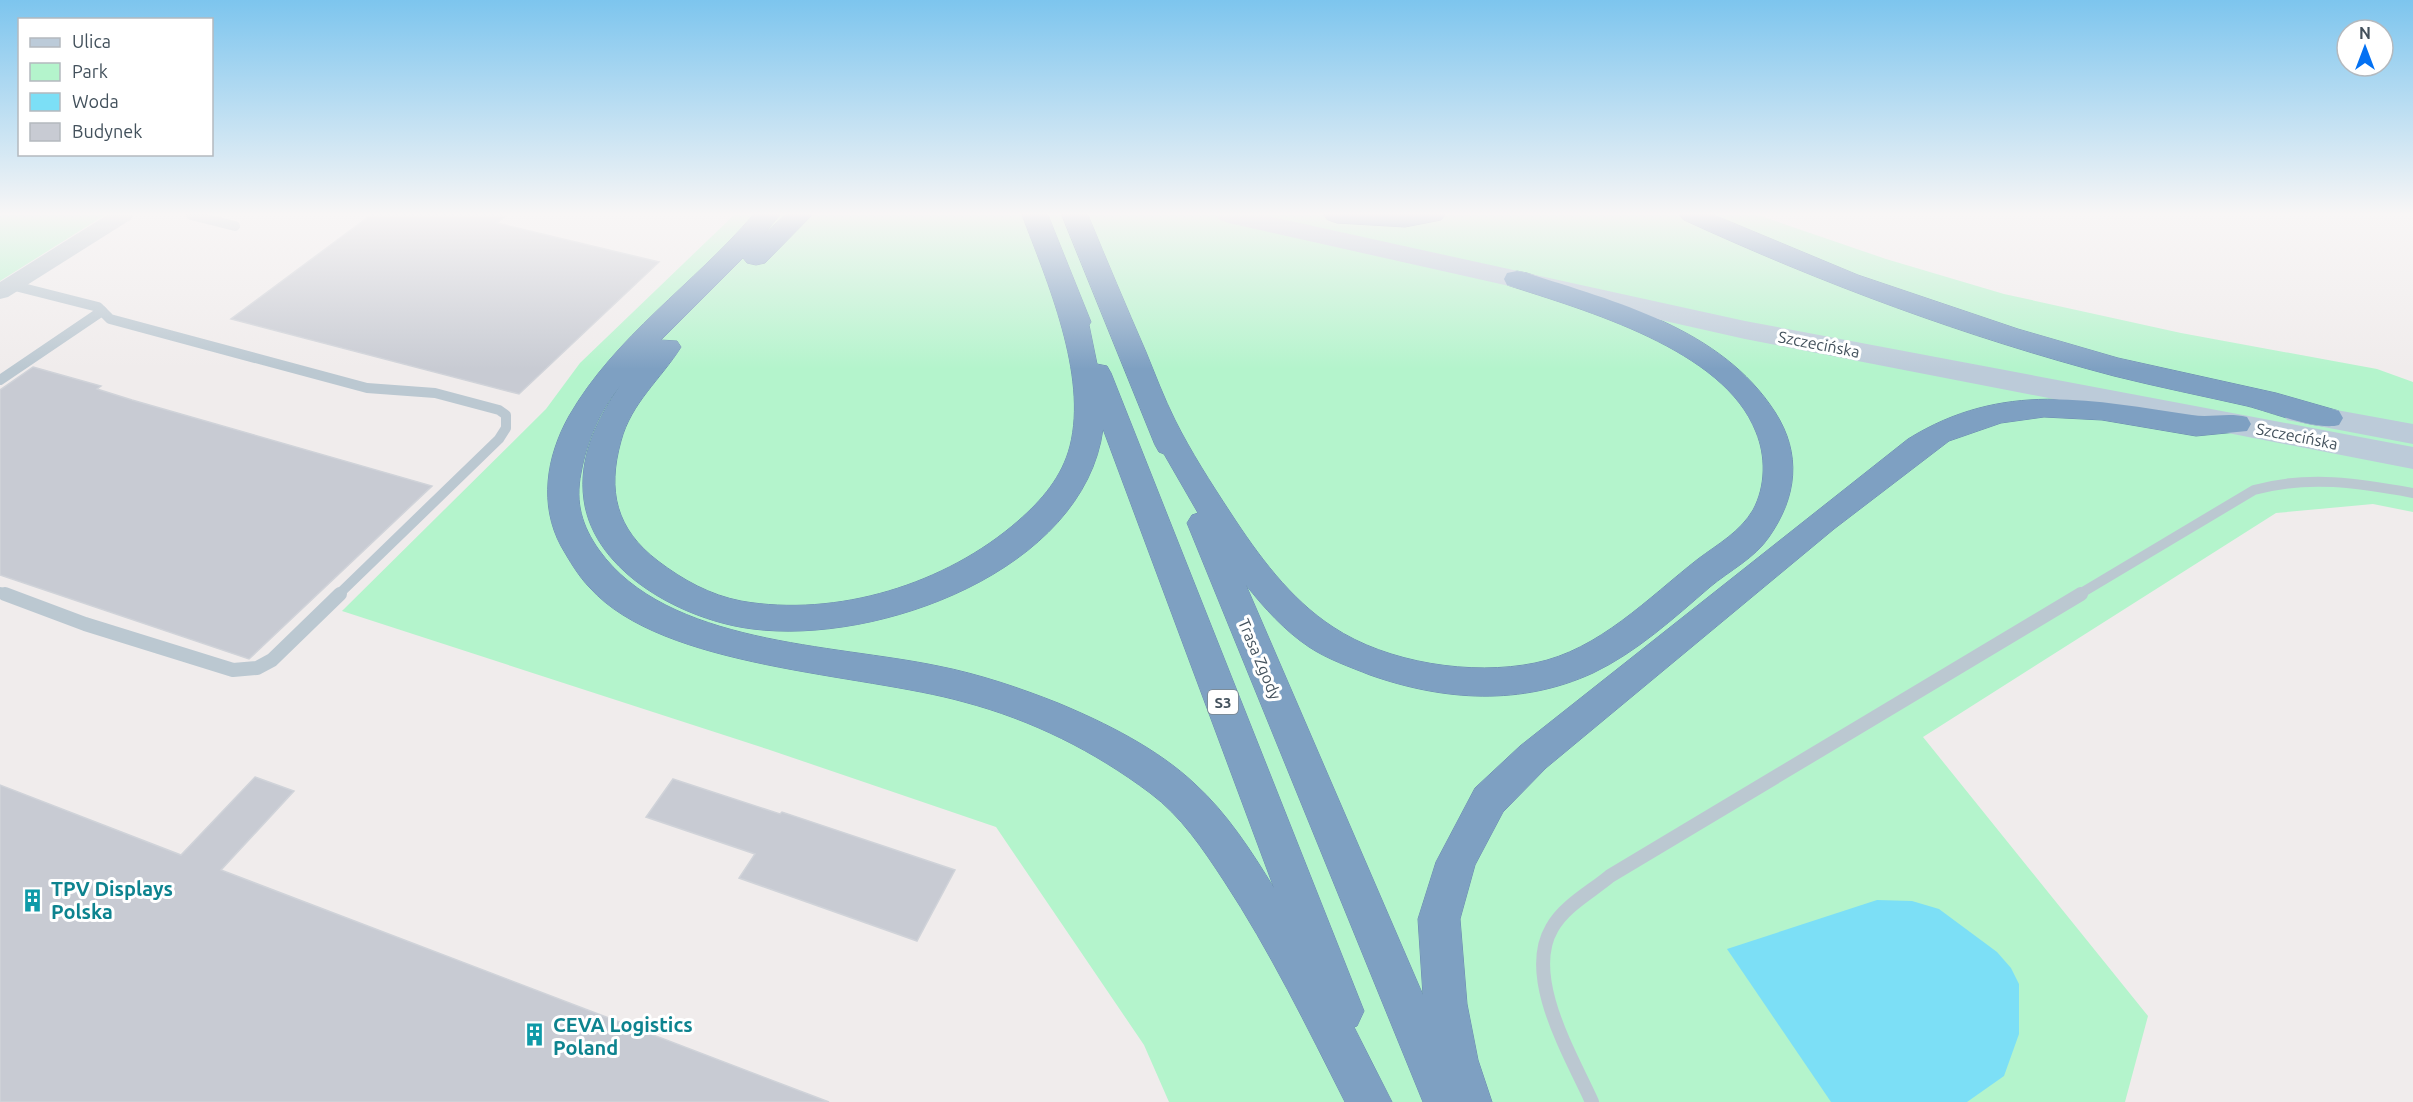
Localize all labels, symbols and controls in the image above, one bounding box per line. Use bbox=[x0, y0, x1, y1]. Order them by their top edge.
legend bbox=[18, 18, 213, 156]
north arrow bbox=[2335, 18, 2395, 78]
text: N bbox=[2359, 24, 2371, 42]
text: Ulica bbox=[72, 31, 111, 51]
text: Park bbox=[72, 61, 108, 81]
text: Woda bbox=[72, 91, 119, 111]
text: Budynek bbox=[72, 121, 142, 141]
street label: Szczecińska bbox=[1777, 327, 1861, 361]
street label: Szczecińska bbox=[2255, 419, 2339, 453]
street label: Trasa Zgody bbox=[1235, 616, 1285, 702]
road number: S3 bbox=[1208, 690, 1238, 714]
place label: TPV Displays Polska bbox=[51, 877, 173, 923]
building icon: TPV Displays Polska bbox=[20, 887, 46, 913]
place label: CEVA Logistics Poland bbox=[553, 1013, 693, 1059]
building icon: CEVA Logistics Poland bbox=[522, 1022, 548, 1048]

